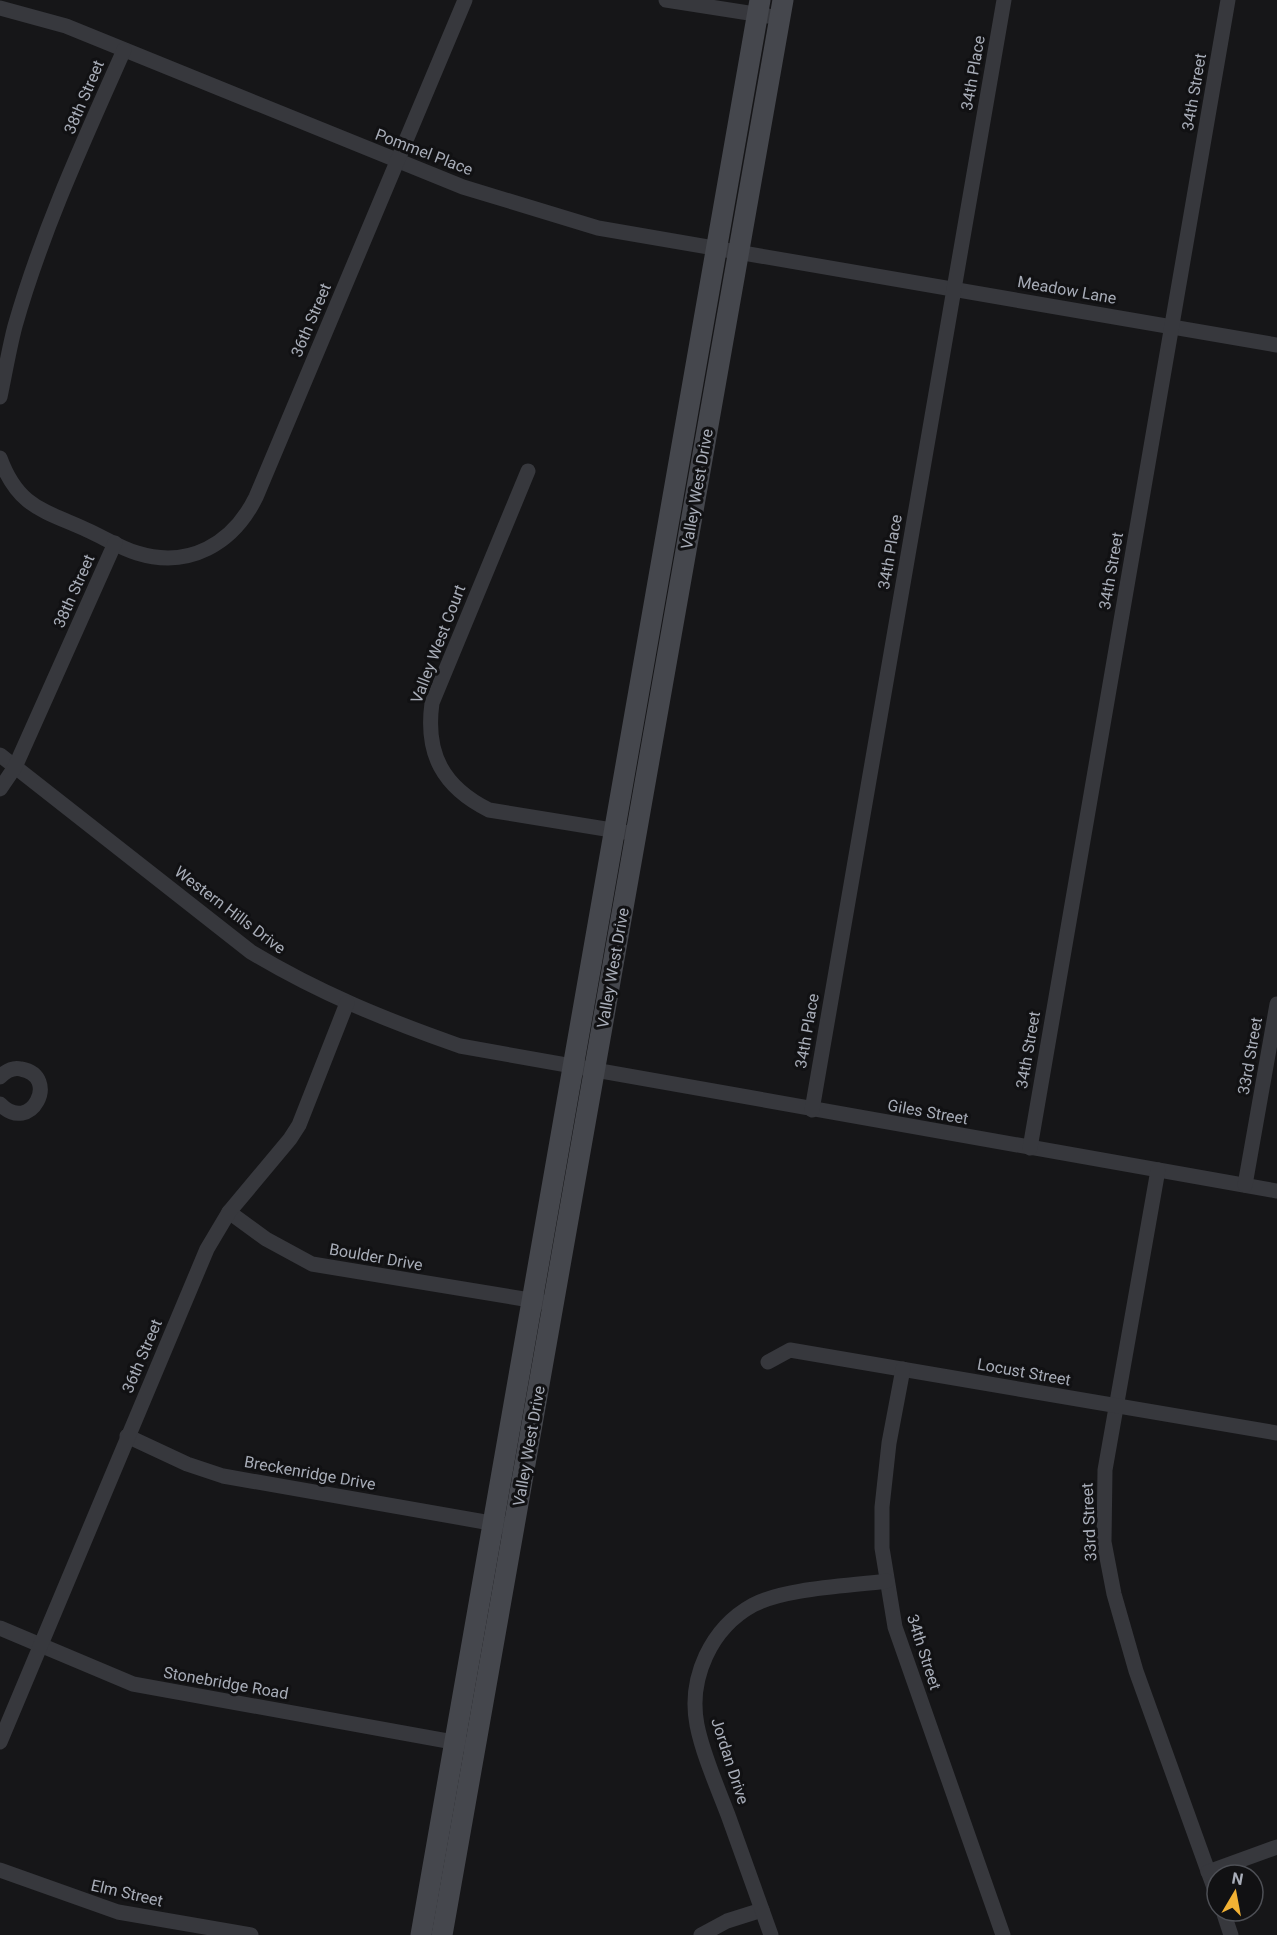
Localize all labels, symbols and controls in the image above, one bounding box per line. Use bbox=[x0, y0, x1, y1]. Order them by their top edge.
street label: 34th Place bbox=[957, 34, 989, 112]
street label: 34th Street bbox=[1178, 52, 1210, 132]
street label: 38th Street bbox=[60, 57, 108, 137]
street label: Pommel Place bbox=[372, 125, 476, 179]
street label: Meadow Lane bbox=[1016, 272, 1118, 308]
street label: 36th Street bbox=[287, 280, 335, 360]
street label: Valley West Drive bbox=[677, 427, 717, 551]
street label: 34th Place bbox=[874, 513, 906, 591]
street label: 34th Street bbox=[1095, 531, 1127, 611]
street label: 38th Street bbox=[49, 551, 99, 631]
street label: Valley West Court bbox=[407, 582, 469, 706]
street label: Western Hills Drive bbox=[171, 862, 289, 958]
street label: Valley West Drive bbox=[593, 906, 633, 1030]
street label: 34th Place bbox=[791, 992, 823, 1070]
street label: 34th Street bbox=[1012, 1010, 1044, 1090]
street label: 33rd Street bbox=[1234, 1016, 1266, 1096]
street label: Giles Street bbox=[886, 1096, 970, 1128]
street label: Boulder Drive bbox=[328, 1239, 424, 1275]
street label: 36th Street bbox=[118, 1316, 166, 1396]
street label: Locust Street bbox=[976, 1354, 1072, 1390]
street label: Valley West Drive bbox=[509, 1384, 549, 1508]
street label: Breckenridge Drive bbox=[243, 1452, 377, 1494]
street label: 33rd Street bbox=[1077, 1482, 1101, 1562]
street label: 34th Street bbox=[903, 1612, 945, 1692]
street label: Stonebridge Road bbox=[162, 1663, 290, 1703]
street label: Jordan Drive bbox=[707, 1715, 753, 1807]
north arrow bbox=[1205, 1863, 1265, 1923]
text: N bbox=[1230, 1868, 1245, 1889]
street label: Elm Street bbox=[89, 1876, 165, 1910]

